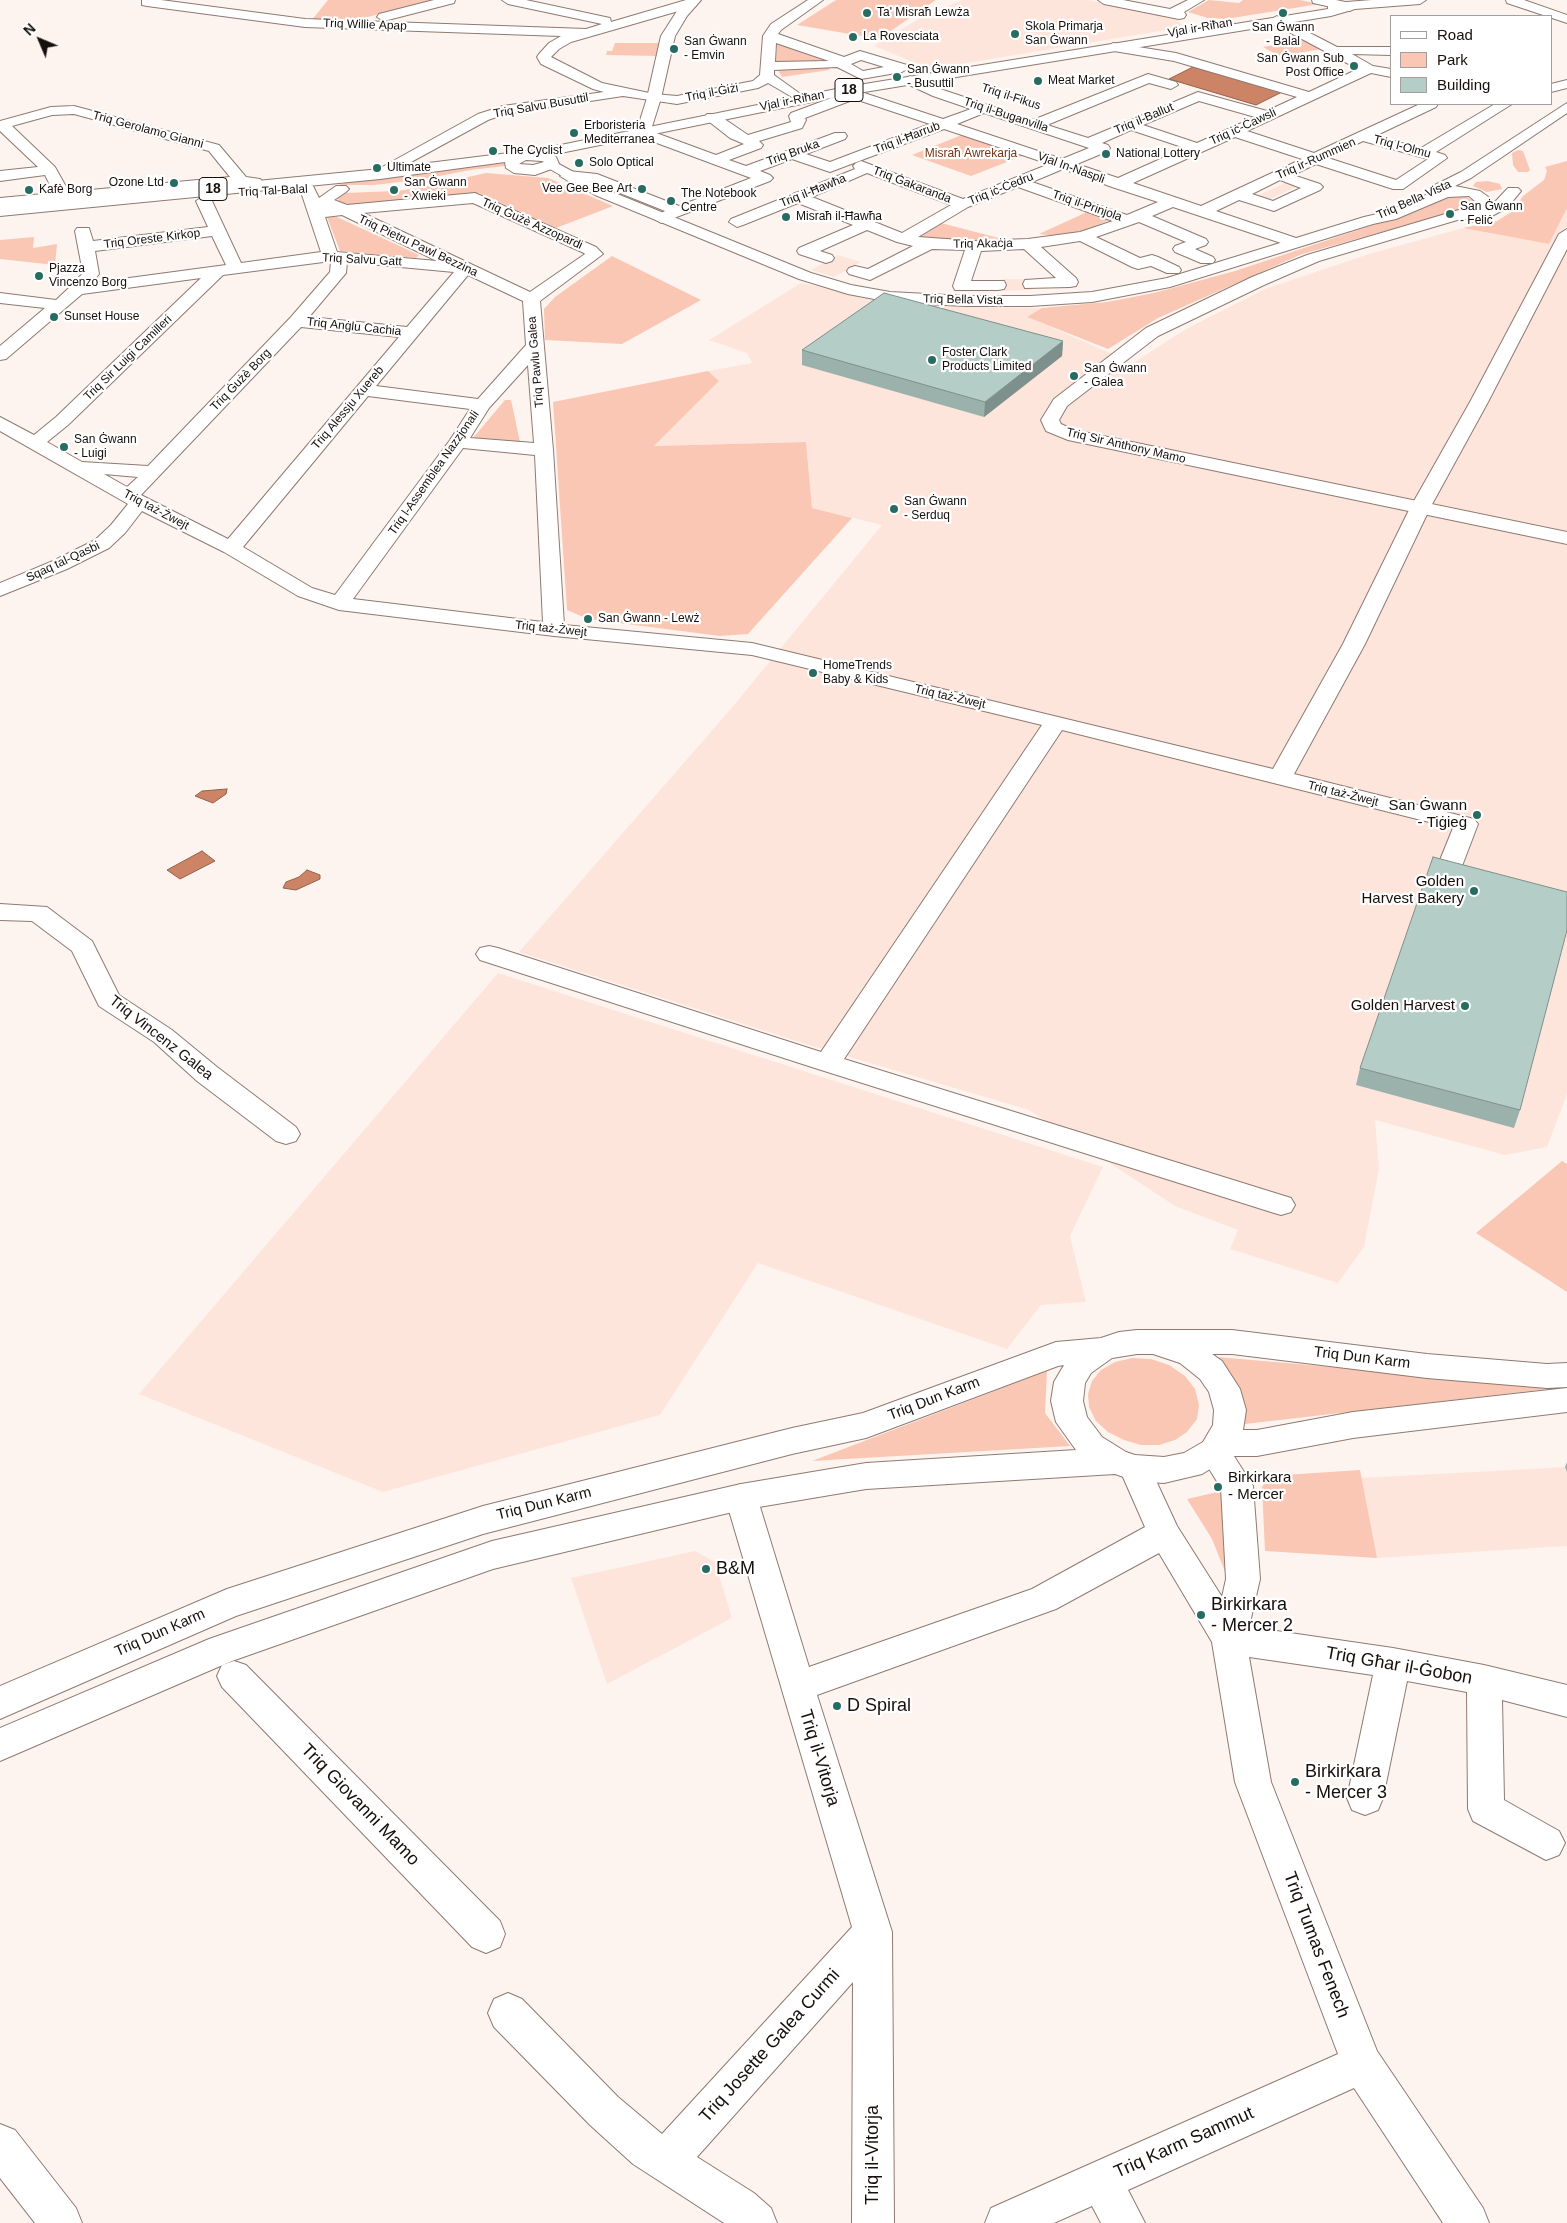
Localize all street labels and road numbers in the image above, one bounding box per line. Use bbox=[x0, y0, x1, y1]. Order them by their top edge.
street label: Vjal ir-Riħan bbox=[1167, 15, 1233, 41]
street label: Triq Willie Apap bbox=[323, 16, 407, 34]
road number: 18 bbox=[835, 78, 863, 102]
street label: Triq il-Ġiżi bbox=[684, 81, 740, 105]
street label: Triq il-Fikus bbox=[980, 81, 1042, 113]
street label: Vjal ir-Riħan bbox=[759, 88, 825, 114]
street label: Triq Salvu Busuttil bbox=[492, 91, 590, 121]
street label: Triq il-Buganvilla bbox=[962, 95, 1050, 135]
street label: Triq il-Ballut bbox=[1112, 100, 1176, 138]
street label: Triq iċ-Ċawsli bbox=[1208, 105, 1278, 149]
street label: Triq Gerolamo Gianni bbox=[91, 108, 205, 152]
street label: Triq il-Ħarrub bbox=[872, 119, 942, 157]
street label: Triq l-Olmu bbox=[1372, 132, 1432, 162]
street label: Triq ir-Rummien bbox=[1274, 135, 1358, 183]
street label: Triq Bruka bbox=[765, 137, 821, 169]
street label: Vjal In-Naspli bbox=[1035, 149, 1107, 187]
street label: Triq Ġakaranda bbox=[871, 163, 953, 207]
street label: Triq iċ-Ċedru bbox=[966, 169, 1036, 209]
street label: Triq il-Ħawħa bbox=[778, 171, 848, 211]
street label: Triq Bella Vista bbox=[1375, 177, 1453, 223]
road number: 18 bbox=[199, 178, 227, 200]
street label: Triq Tal-Balal bbox=[238, 182, 308, 200]
street label: Triq il-Prinjola bbox=[1050, 187, 1124, 225]
street label: Triq Ġużè Azzopardi bbox=[479, 195, 585, 253]
street label: Triq Pietru Pawl Bezzina bbox=[356, 212, 480, 280]
street label: Triq Oreste Kirkop bbox=[103, 226, 201, 252]
street label: Triq Akaċja bbox=[953, 236, 1013, 252]
street label: Triq Salvu Gatt bbox=[322, 251, 402, 269]
street label: Triq Bella Vista bbox=[923, 292, 1003, 308]
street label: Triq Sir Luigi Camilleri bbox=[81, 312, 175, 404]
street label: Triq Anġlu Cachia bbox=[306, 315, 402, 339]
street label: Triq Pawlu Galea bbox=[525, 316, 547, 408]
street label: Triq Ġużè Borg bbox=[208, 346, 274, 414]
street label: Triq Alessju Xuereb bbox=[309, 363, 387, 453]
street label: Triq l-Assemblea Nazzjonali bbox=[386, 408, 482, 538]
street label: Triq Sir Anthony Mamo bbox=[1065, 425, 1187, 467]
street label: Triq taż-Żwejt bbox=[121, 487, 191, 533]
street label: Sqaq tal-Qasbi bbox=[24, 539, 102, 585]
street label: Triq taż-Żwejt bbox=[514, 618, 588, 640]
street label: Triq taż-Żwejt bbox=[913, 682, 987, 712]
street label: Triq taż-Żwejt bbox=[1306, 778, 1380, 810]
street label: Triq Vincenz Galea bbox=[106, 992, 216, 1084]
street label: Triq Dun Karm bbox=[1313, 1343, 1411, 1373]
street label: Triq Dun Karm bbox=[886, 1373, 982, 1425]
street label: Triq Dun Karm bbox=[495, 1484, 593, 1524]
street label: Triq Dun Karm bbox=[112, 1605, 208, 1661]
street label: Triq Għar il-Ġobon bbox=[1324, 1642, 1474, 1690]
street label: Triq il-Vitorja bbox=[794, 1707, 844, 1809]
street label: Triq Giovanni Mamo bbox=[296, 1739, 424, 1871]
street label: Triq Tumas Fenech bbox=[1278, 1869, 1354, 2021]
street label: Triq Josette Galea Curmi bbox=[695, 1965, 845, 2127]
street label: Triq Karm Sammut bbox=[1111, 2103, 1257, 2183]
street label: Triq il-Vitorja bbox=[862, 2105, 884, 2205]

